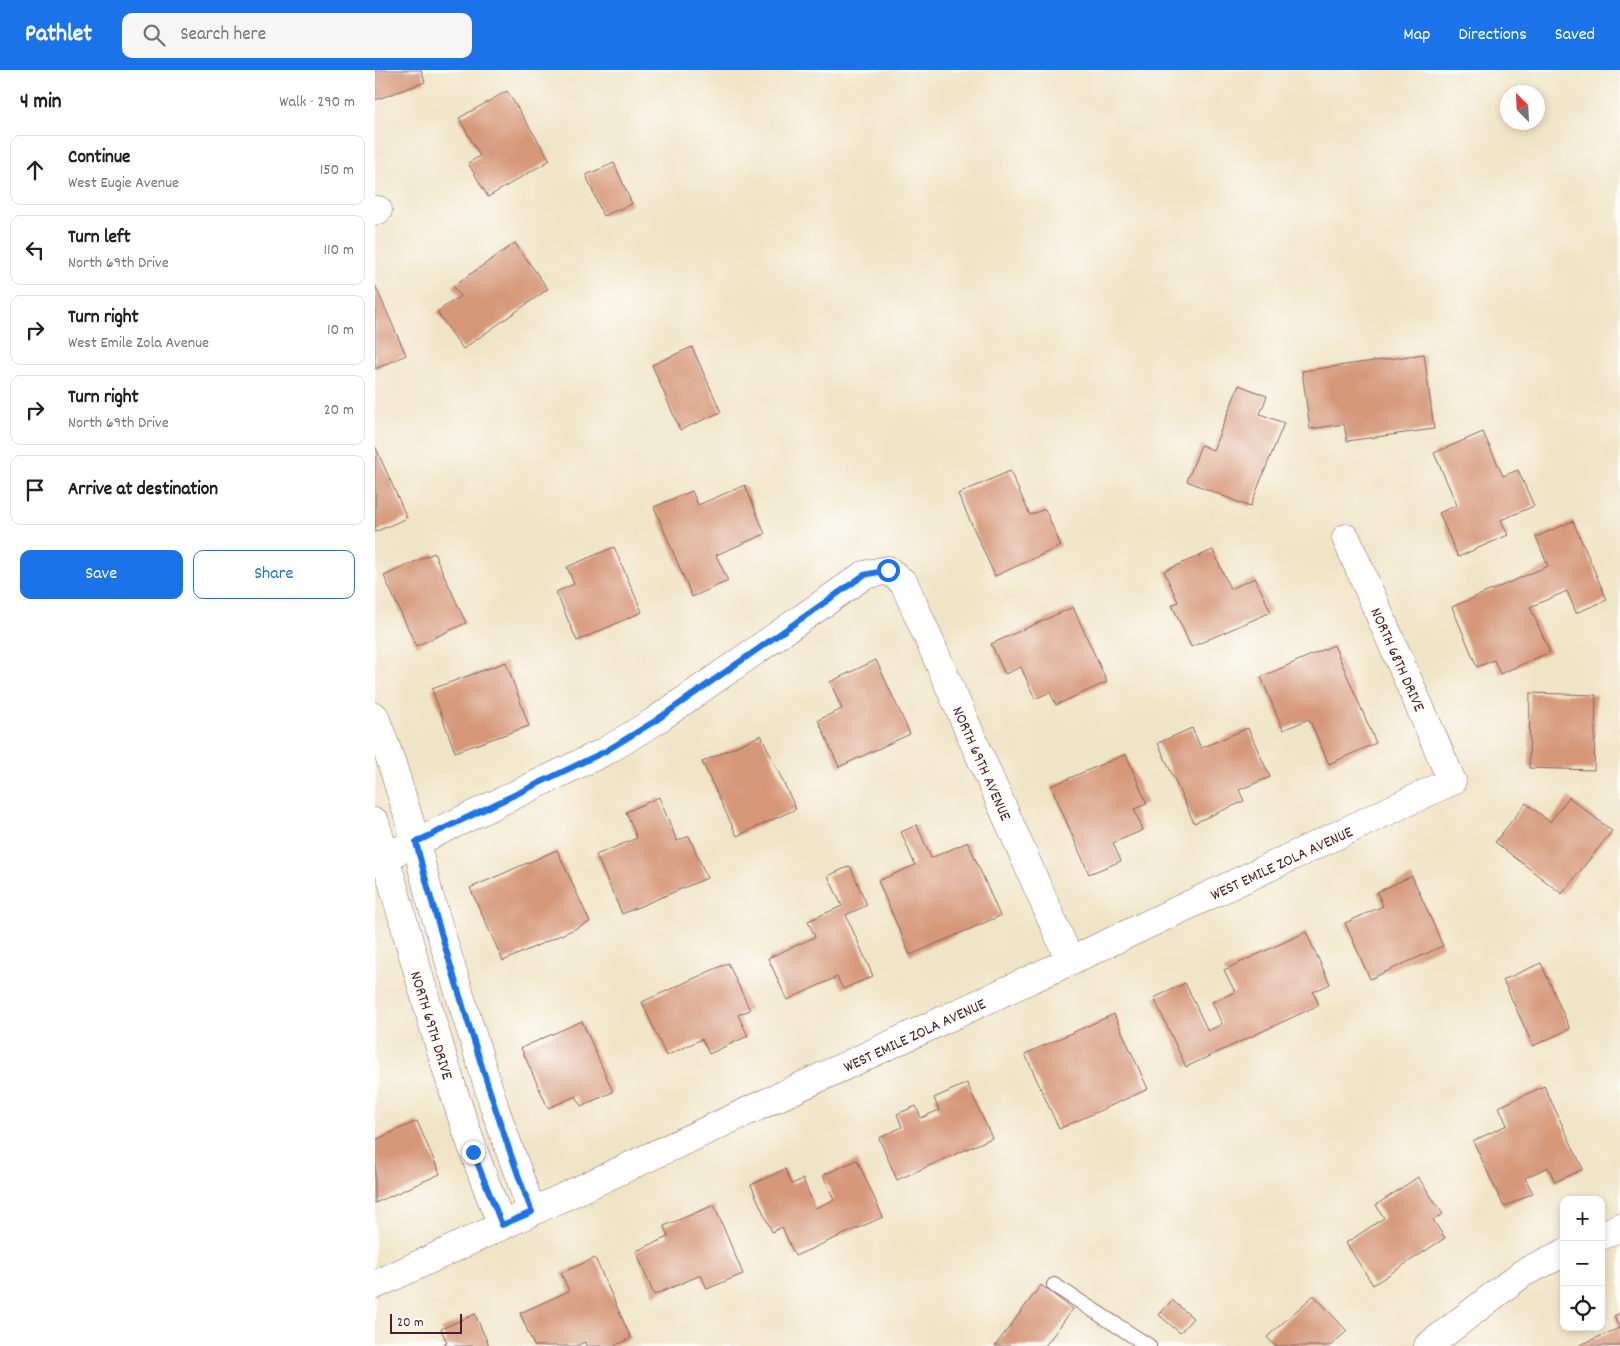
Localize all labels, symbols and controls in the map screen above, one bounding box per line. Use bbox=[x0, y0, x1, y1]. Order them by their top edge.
search box bbox=[122, 13, 472, 58]
text: Pathlet bbox=[25, 18, 92, 52]
icon: search bbox=[140, 21, 168, 49]
text: Search here bbox=[180, 22, 266, 49]
text: Map bbox=[1403, 23, 1430, 48]
text: Directions bbox=[1458, 23, 1527, 48]
text: Saved bbox=[1555, 23, 1595, 48]
north arrow bbox=[1500, 85, 1545, 130]
text: 4 min bbox=[20, 88, 62, 118]
text: Walk · 290 m bbox=[279, 91, 355, 114]
text: Continue bbox=[68, 145, 130, 172]
icon: ahead bbox=[21, 156, 49, 184]
text: 150 m bbox=[320, 159, 354, 182]
text: West Eugie Avenue bbox=[68, 172, 179, 195]
text: Turn left bbox=[68, 225, 131, 252]
icon: left bbox=[21, 236, 49, 264]
text: 110 m bbox=[324, 239, 354, 262]
text: North 69th Drive bbox=[68, 252, 169, 275]
text: Turn right bbox=[68, 305, 139, 332]
icon: right bbox=[21, 316, 49, 344]
text: 10 m bbox=[327, 319, 354, 342]
text: West Emile Zola Avenue bbox=[68, 332, 209, 355]
text: Turn right bbox=[68, 385, 139, 412]
icon: right bbox=[21, 396, 49, 424]
text: 20 m bbox=[324, 399, 354, 422]
text: North 69th Drive bbox=[68, 412, 169, 435]
icon: arrive bbox=[21, 476, 49, 504]
text: Arrive at destination bbox=[68, 477, 218, 504]
button: Save bbox=[20, 550, 183, 599]
button: Share bbox=[193, 550, 355, 599]
route start bbox=[877, 559, 900, 582]
street label: NORTH 68TH DRIVE bbox=[1364, 604, 1430, 716]
street label: NORTH 69TH AVENUE bbox=[945, 703, 1017, 826]
street label: WEST EMILE ZOLA AVENUE bbox=[1207, 821, 1358, 907]
street label: NORTH 69TH DRIVE bbox=[403, 969, 458, 1084]
street label: WEST EMILE ZOLA AVENUE bbox=[840, 993, 991, 1079]
route end bbox=[462, 1141, 485, 1164]
map controls bbox=[1560, 1196, 1605, 1331]
button: + bbox=[1560, 1196, 1605, 1241]
button: − bbox=[1560, 1241, 1605, 1286]
button: locate bbox=[1560, 1286, 1605, 1331]
scale bar bbox=[390, 1311, 463, 1334]
text: 20 m bbox=[397, 1313, 424, 1333]

